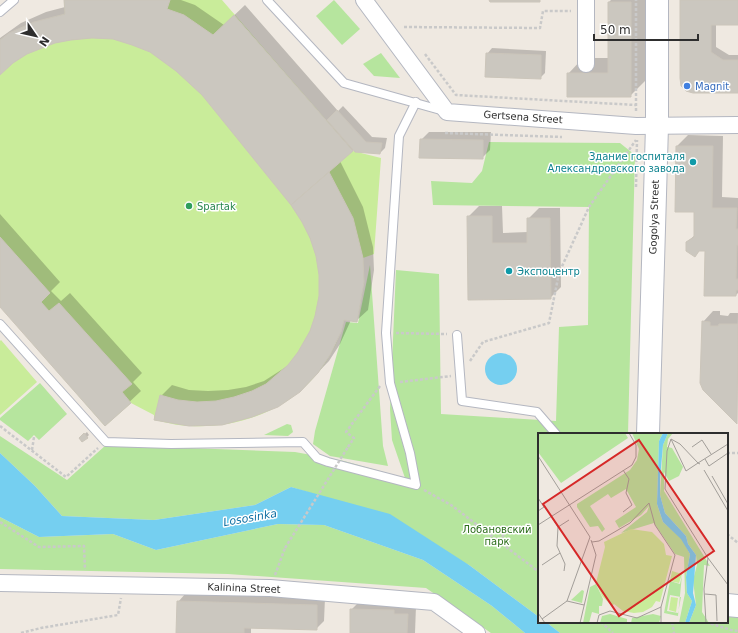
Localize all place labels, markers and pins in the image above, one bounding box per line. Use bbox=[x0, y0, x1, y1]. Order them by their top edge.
marker: Magnit bbox=[682, 81, 692, 91]
place label: Magnit bbox=[695, 81, 729, 92]
place label: Здание госпиталя Александровского завода bbox=[547, 151, 685, 174]
marker: Здание госпиталя Александровского завода bbox=[688, 157, 698, 167]
marker: Spartak bbox=[184, 201, 194, 211]
place label: Spartak bbox=[197, 201, 236, 212]
marker: Экспоцентр bbox=[504, 266, 514, 276]
place label: Экспоцентр bbox=[517, 266, 580, 277]

